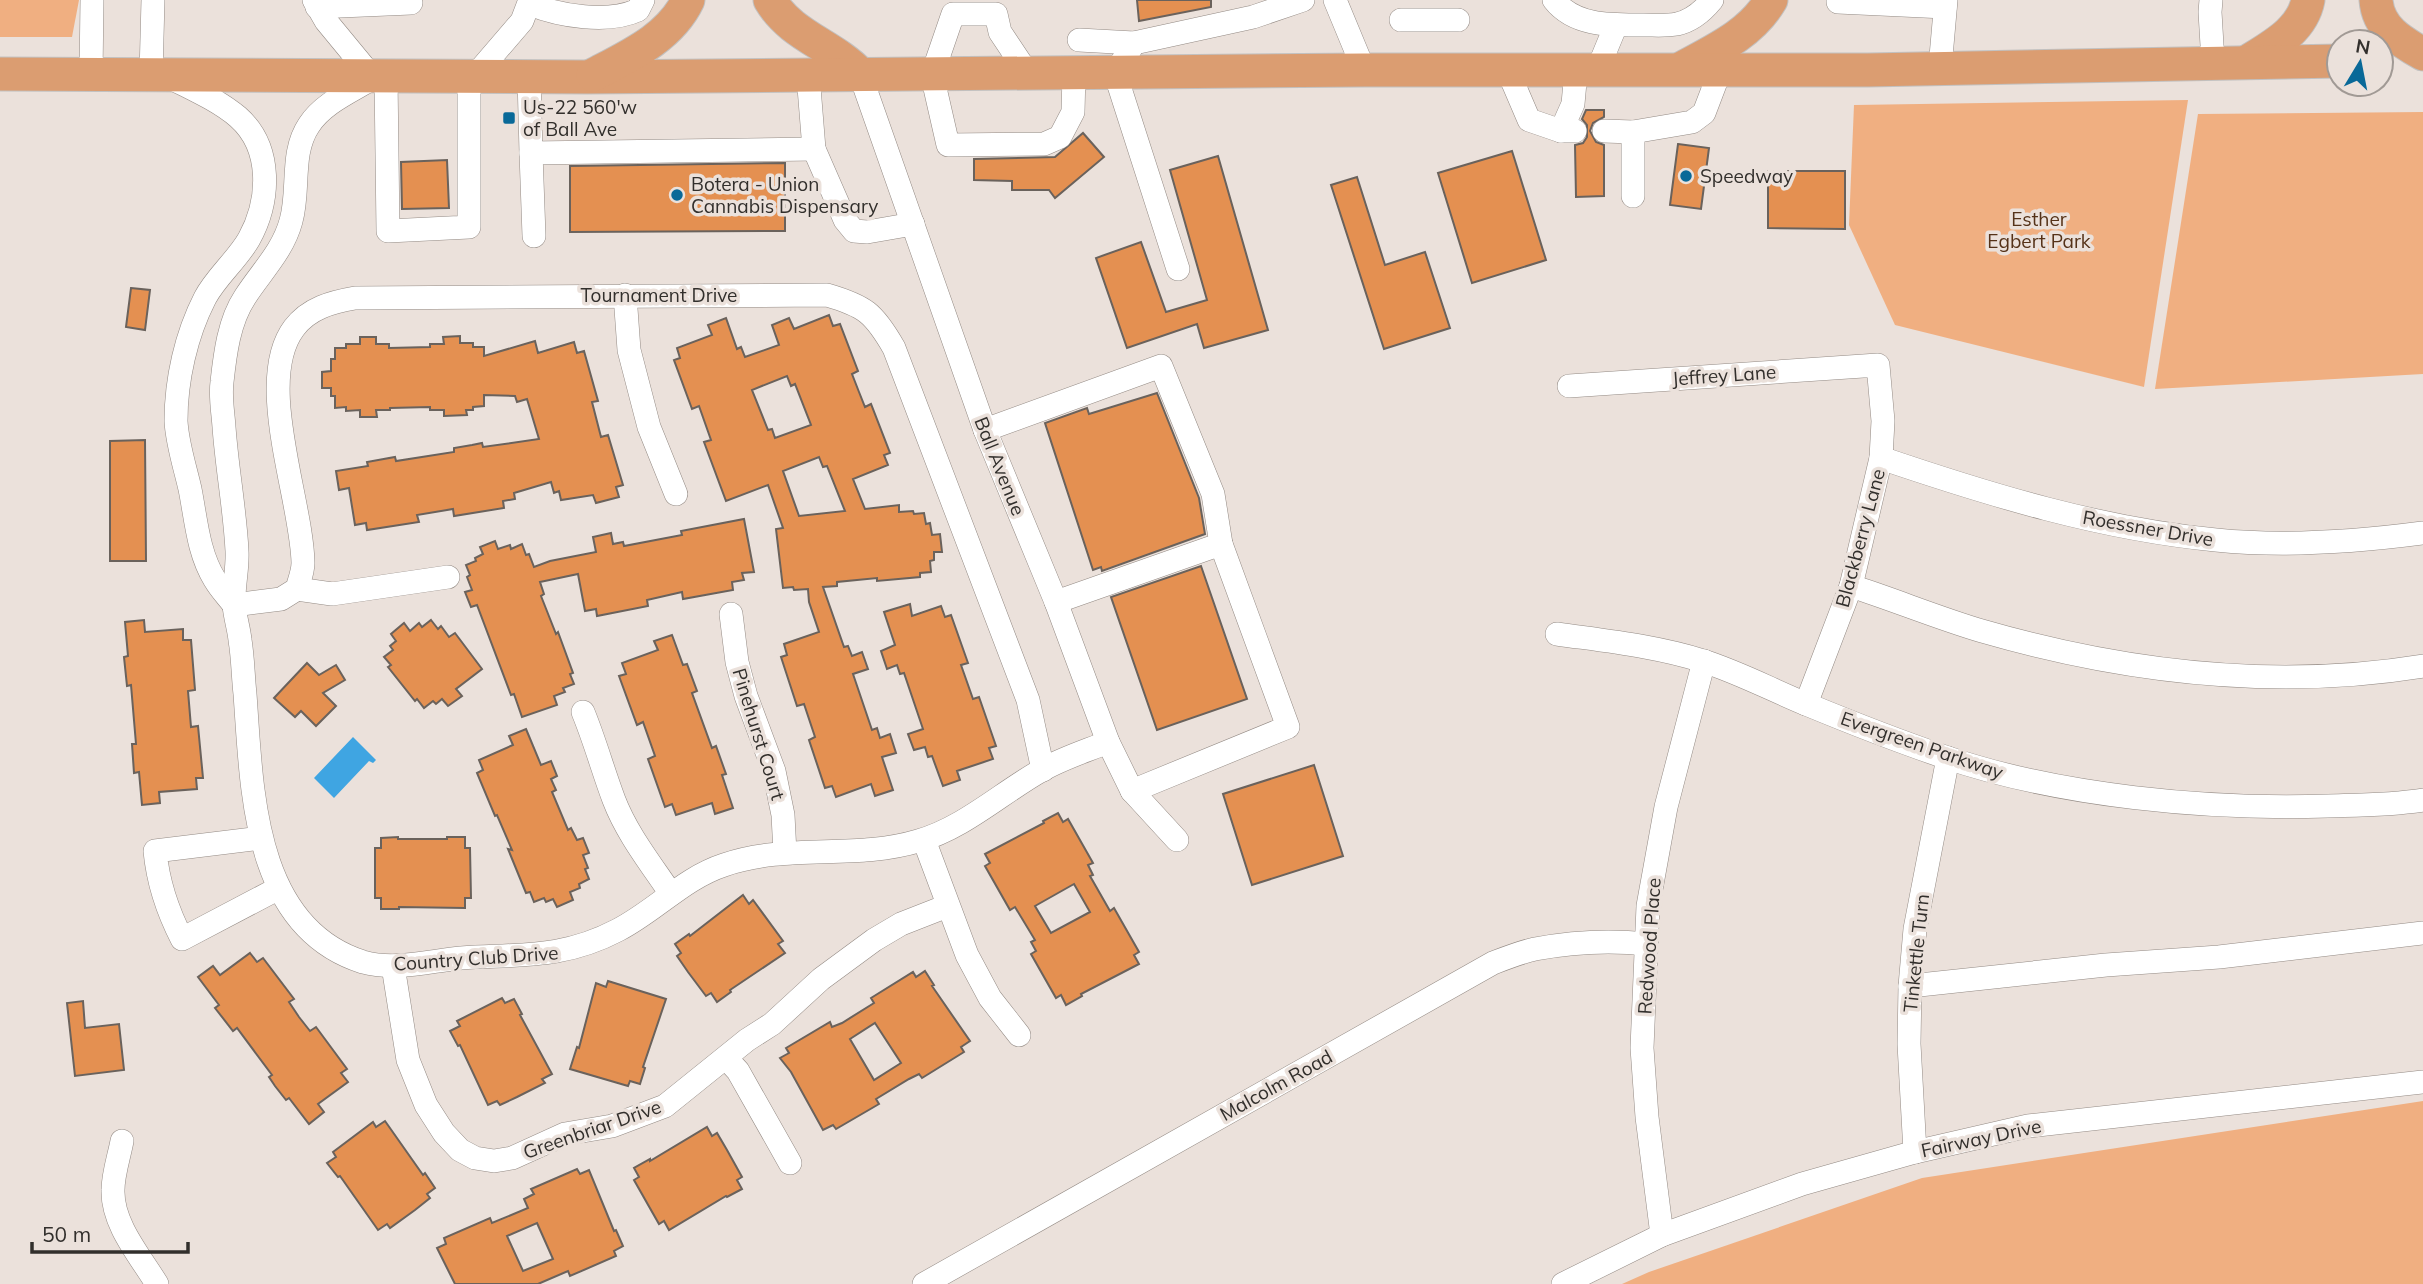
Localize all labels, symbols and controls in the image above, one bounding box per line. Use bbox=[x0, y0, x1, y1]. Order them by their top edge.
north arrow bbox=[2325, 28, 2395, 98]
text: N bbox=[2354, 33, 2372, 59]
place label: Us-22 560'w of Ball Ave bbox=[523, 95, 637, 141]
marker: Us-22 560'w of Ball Ave bbox=[501, 110, 517, 126]
place label: Speedway bbox=[1700, 164, 1793, 188]
marker: Speedway bbox=[1678, 168, 1694, 184]
place label: Botera - Union Cannabis Dispensary bbox=[691, 172, 878, 218]
marker: Botera - Union Cannabis Dispensary bbox=[669, 187, 685, 203]
park label: Esther Egbert Park bbox=[1987, 207, 2091, 253]
street label: Tournament Drive bbox=[581, 283, 737, 307]
street label: Jeffrey Lane bbox=[1671, 359, 1777, 391]
street label: Ball Avenue bbox=[969, 413, 1031, 519]
street label: Blackberry Lane bbox=[1830, 466, 1890, 610]
street label: Roessner Drive bbox=[2081, 505, 2215, 551]
street label: Pinehurst Court bbox=[728, 665, 791, 803]
street label: Evergreen Parkway bbox=[1838, 706, 2006, 784]
street label: Redwood Place bbox=[1632, 877, 1666, 1015]
street label: Tinkettle Turn bbox=[1898, 893, 1934, 1013]
street label: Country Club Drive bbox=[393, 940, 559, 976]
street label: Malcolm Road bbox=[1215, 1044, 1337, 1126]
street label: Greenbriar Drive bbox=[520, 1094, 664, 1164]
street label: Fairway Drive bbox=[1919, 1114, 2043, 1162]
scale bar bbox=[32, 1210, 187, 1254]
text: 50 m bbox=[42, 1221, 91, 1247]

